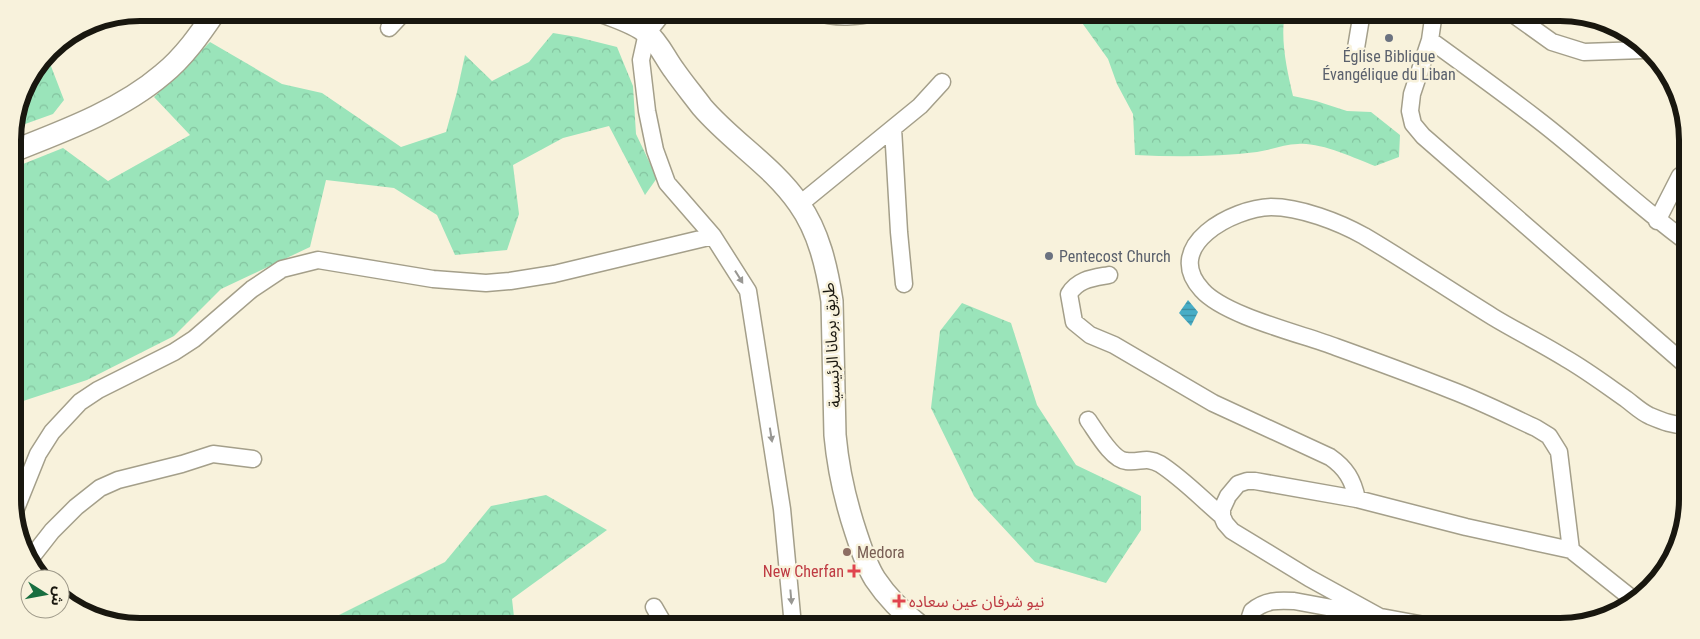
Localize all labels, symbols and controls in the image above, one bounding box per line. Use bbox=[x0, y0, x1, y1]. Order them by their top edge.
marker: Église Biblique Évangélique du Liban bbox=[1383, 32, 1395, 44]
place label: Église Biblique Évangélique du Liban bbox=[1322, 47, 1456, 84]
place label: Pentecost Church bbox=[1059, 247, 1171, 266]
marker: Pentecost Church bbox=[1043, 250, 1055, 262]
one-way arrow bbox=[734, 271, 744, 284]
street label: طريق برمانا الرئيسية bbox=[819, 282, 845, 408]
one-way arrow bbox=[768, 428, 776, 444]
place label: Medora bbox=[857, 543, 905, 562]
marker: Medora bbox=[841, 546, 853, 558]
place label: New Cherfan bbox=[763, 562, 844, 581]
marker: New Cherfan bbox=[848, 565, 860, 577]
north arrow bbox=[20, 569, 70, 619]
text: ش bbox=[48, 586, 67, 607]
one-way arrow bbox=[787, 589, 795, 605]
place label: نيو شرفان عين سعاده bbox=[909, 592, 1044, 611]
marker: نيو شرفان عين سعاده bbox=[893, 595, 905, 607]

